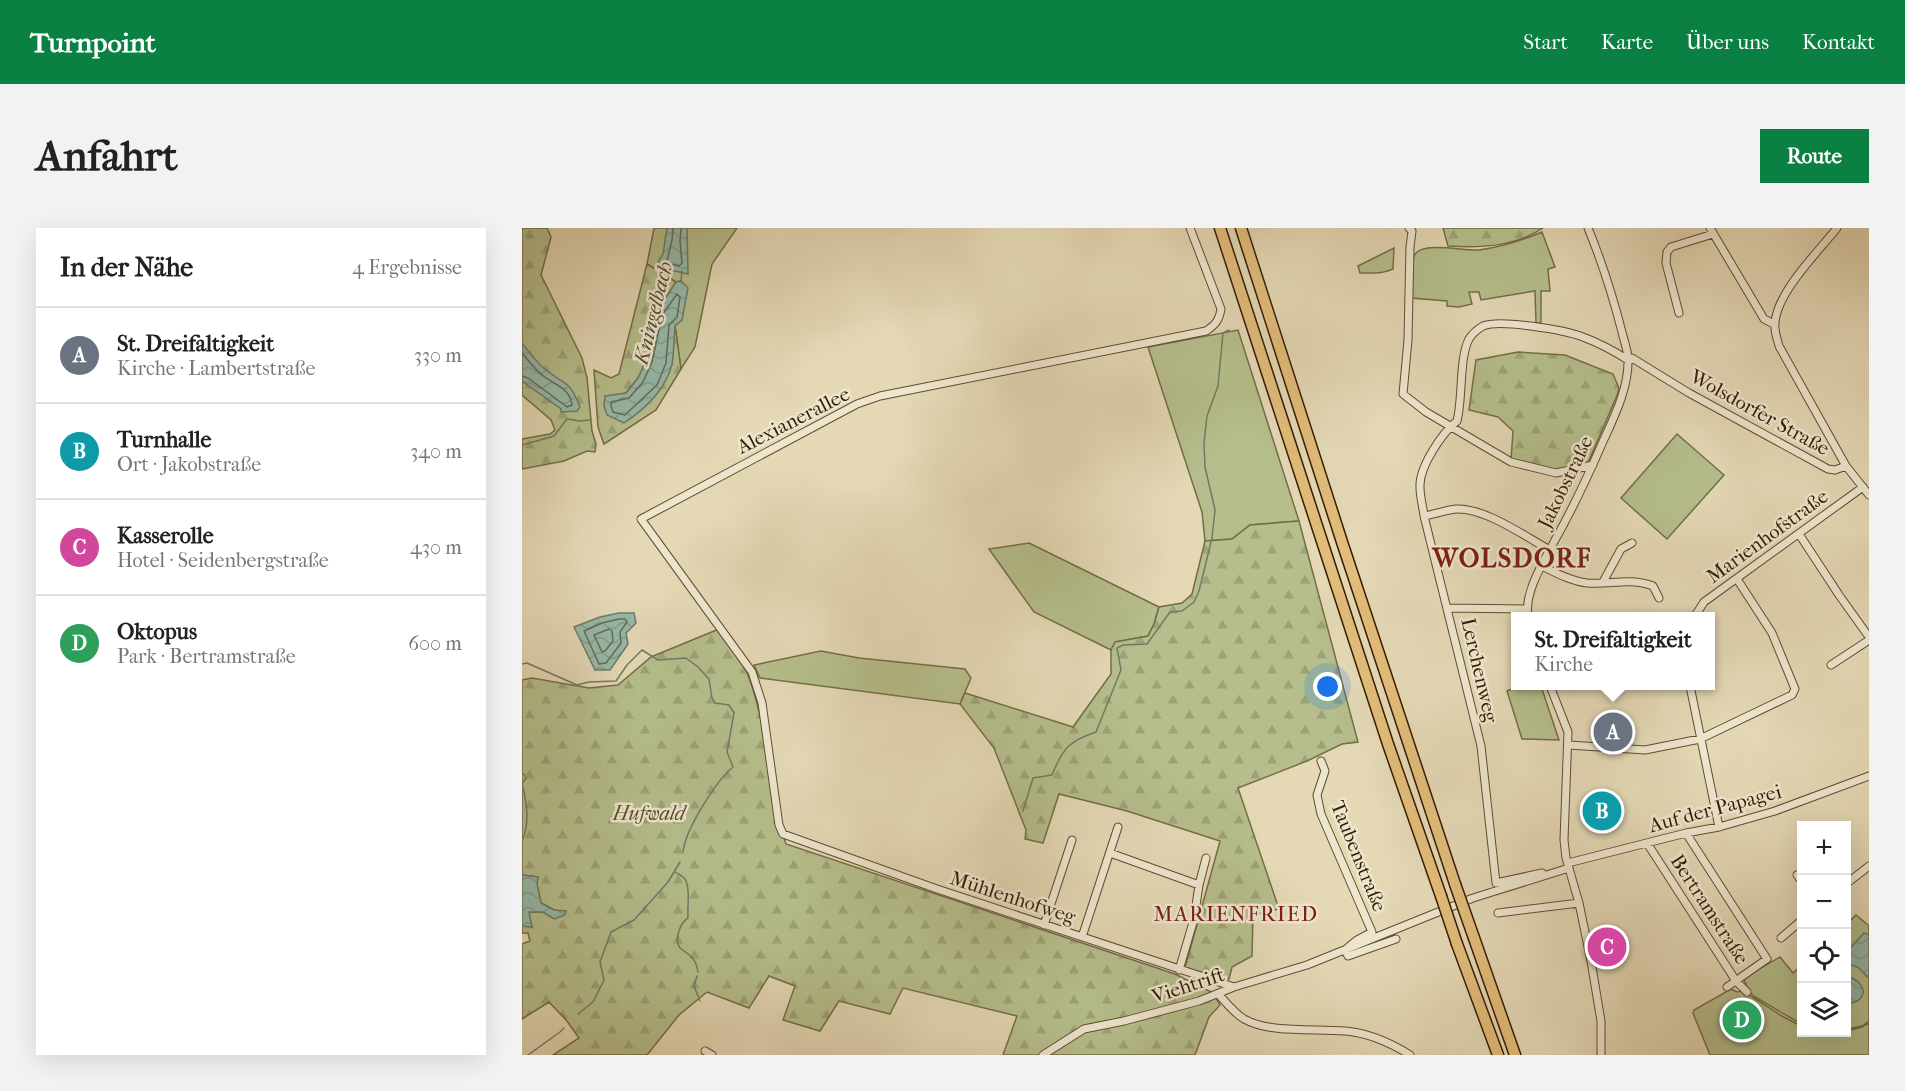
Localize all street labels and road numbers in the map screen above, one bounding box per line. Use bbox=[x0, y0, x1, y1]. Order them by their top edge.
street label: Wolsdorfer Straße bbox=[1685, 364, 1833, 460]
street label: Alexianerallee bbox=[732, 382, 854, 459]
street label: Jakobstraße bbox=[1532, 432, 1598, 534]
street label: Marienhofstraße bbox=[1702, 485, 1832, 588]
street label: Lerchenweg bbox=[1456, 616, 1503, 725]
street label: Auf der Papagei bbox=[1645, 780, 1784, 837]
street label: Taubenstraße bbox=[1326, 797, 1391, 915]
street label: Bertramstraße bbox=[1666, 850, 1754, 969]
street label: Mühlenhofweg bbox=[947, 866, 1079, 929]
street label: Viehtrift bbox=[1148, 963, 1227, 1008]

